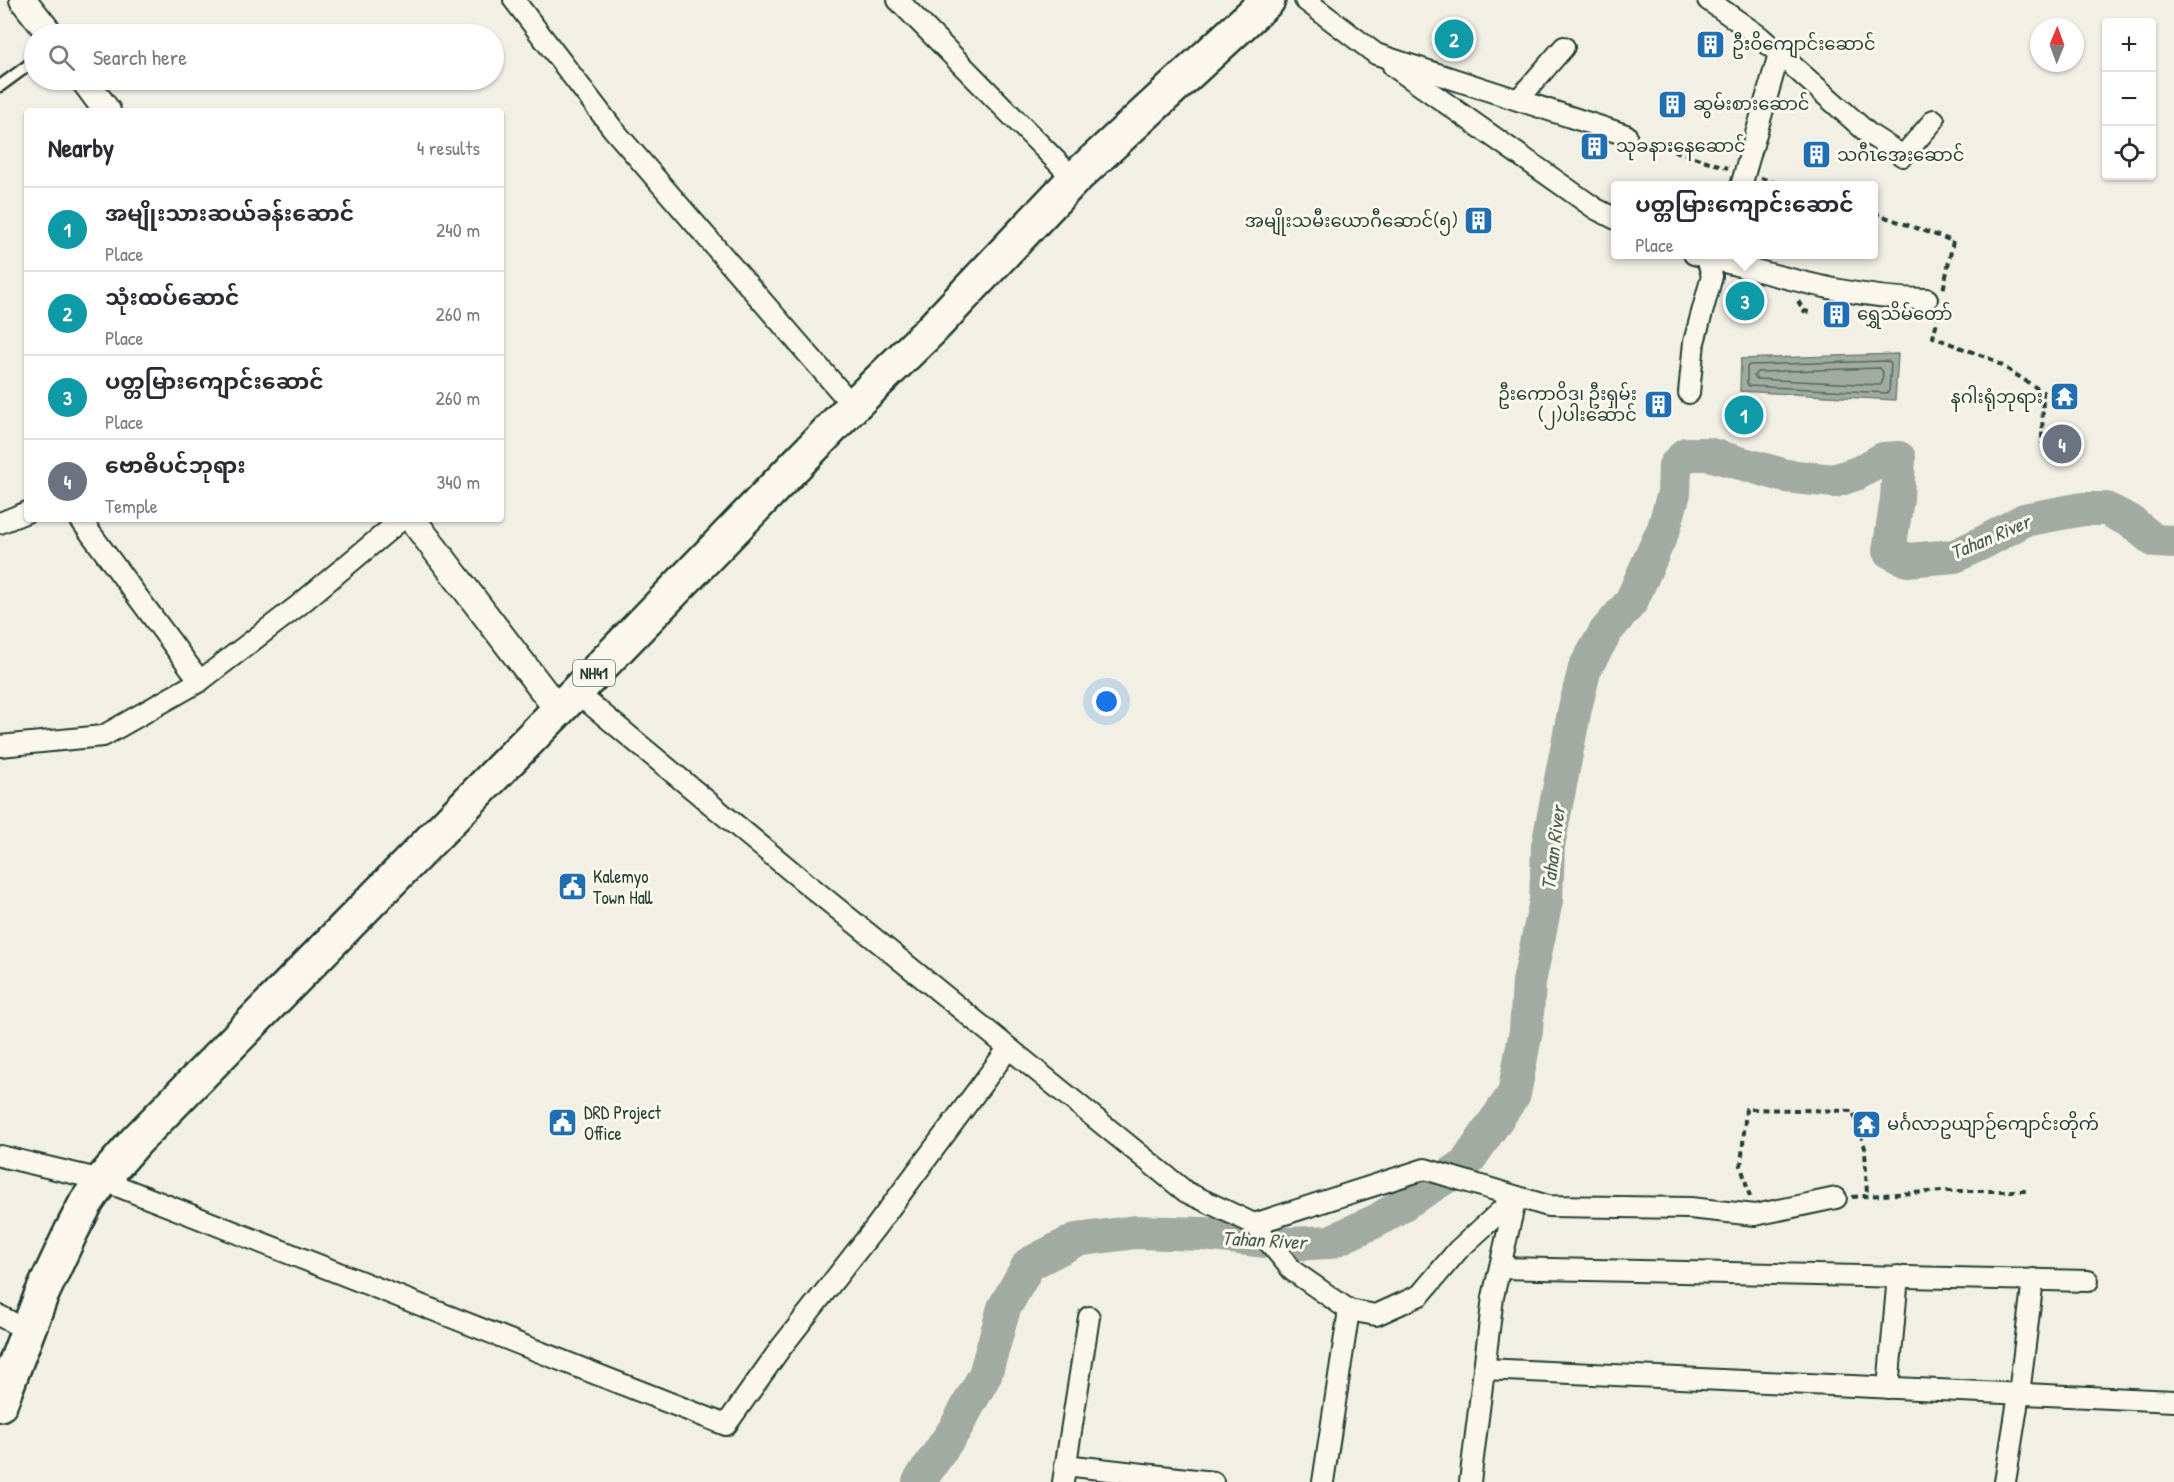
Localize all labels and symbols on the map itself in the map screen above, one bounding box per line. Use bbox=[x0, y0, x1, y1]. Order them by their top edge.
pin: 2 bbox=[1434, 16, 1474, 62]
north arrow bbox=[2030, 18, 2084, 72]
building icon: ဦးဝိကျောင်းဆောင် bbox=[1695, 28, 1727, 60]
place label: ဦးဝိကျောင်းဆောင် bbox=[1732, 30, 1876, 59]
building icon: ဆွမ်းစားဆောင် bbox=[1656, 88, 1688, 120]
place label: ဆွမ်းစားဆောင် bbox=[1693, 91, 1810, 119]
building icon: သုခနားနေဆောင် bbox=[1579, 130, 1611, 162]
place label: သုခနားနေဆောင် bbox=[1616, 133, 1746, 161]
building icon: သဂီၤအေးဆောင် bbox=[1800, 139, 1832, 171]
place label: သဂီၤအေးဆောင် bbox=[1837, 141, 1964, 167]
building icon: အမျိုးသမီးယောဂီဆောင်(၅) bbox=[1463, 205, 1495, 237]
place label: အမျိုးသမီးယောဂီဆောင်(၅) bbox=[1245, 207, 1458, 236]
pin: 3 bbox=[1726, 278, 1764, 324]
building icon: ရွှေသိမ်တော် bbox=[1820, 298, 1852, 330]
place label: ရွှေသိမ်တော် bbox=[1857, 300, 1953, 329]
place label: ဦးကောဝိဒ၊ ဦးရှမ်း (၂)ပါးဆောင် bbox=[1498, 380, 1637, 430]
temple icon: နဂါးရုံဘုရား bbox=[2048, 381, 2080, 413]
place label: နဂါးရုံဘုရား bbox=[1950, 384, 2043, 412]
building icon: ဦးကောဝိဒ၊ ဦးရှမ်း (၂)ပါးဆောင် bbox=[1642, 388, 1674, 420]
pin: 1 bbox=[1724, 392, 1764, 438]
pin: 4 bbox=[2042, 422, 2082, 466]
water label: Tahan River bbox=[1946, 507, 2036, 565]
road number: NH41 bbox=[573, 660, 615, 686]
your location bbox=[1092, 687, 1121, 716]
water label: Tahan River bbox=[1534, 802, 1571, 891]
place label: Kalemyo Town Hall bbox=[593, 864, 653, 910]
public building icon: Kalemyo Town Hall bbox=[556, 871, 588, 903]
place label: DRD Project Office bbox=[584, 1100, 662, 1146]
public building icon: DRD Project Office bbox=[547, 1107, 579, 1139]
temple icon: မင်္ဂလာဥယျာဉ်ကျောင်းတိုက် bbox=[1850, 1108, 1882, 1140]
place label: မင်္ဂလာဥယျာဉ်ကျောင်းတိုက် bbox=[1887, 1110, 2099, 1139]
water label: Tahan River bbox=[1221, 1224, 1309, 1255]

